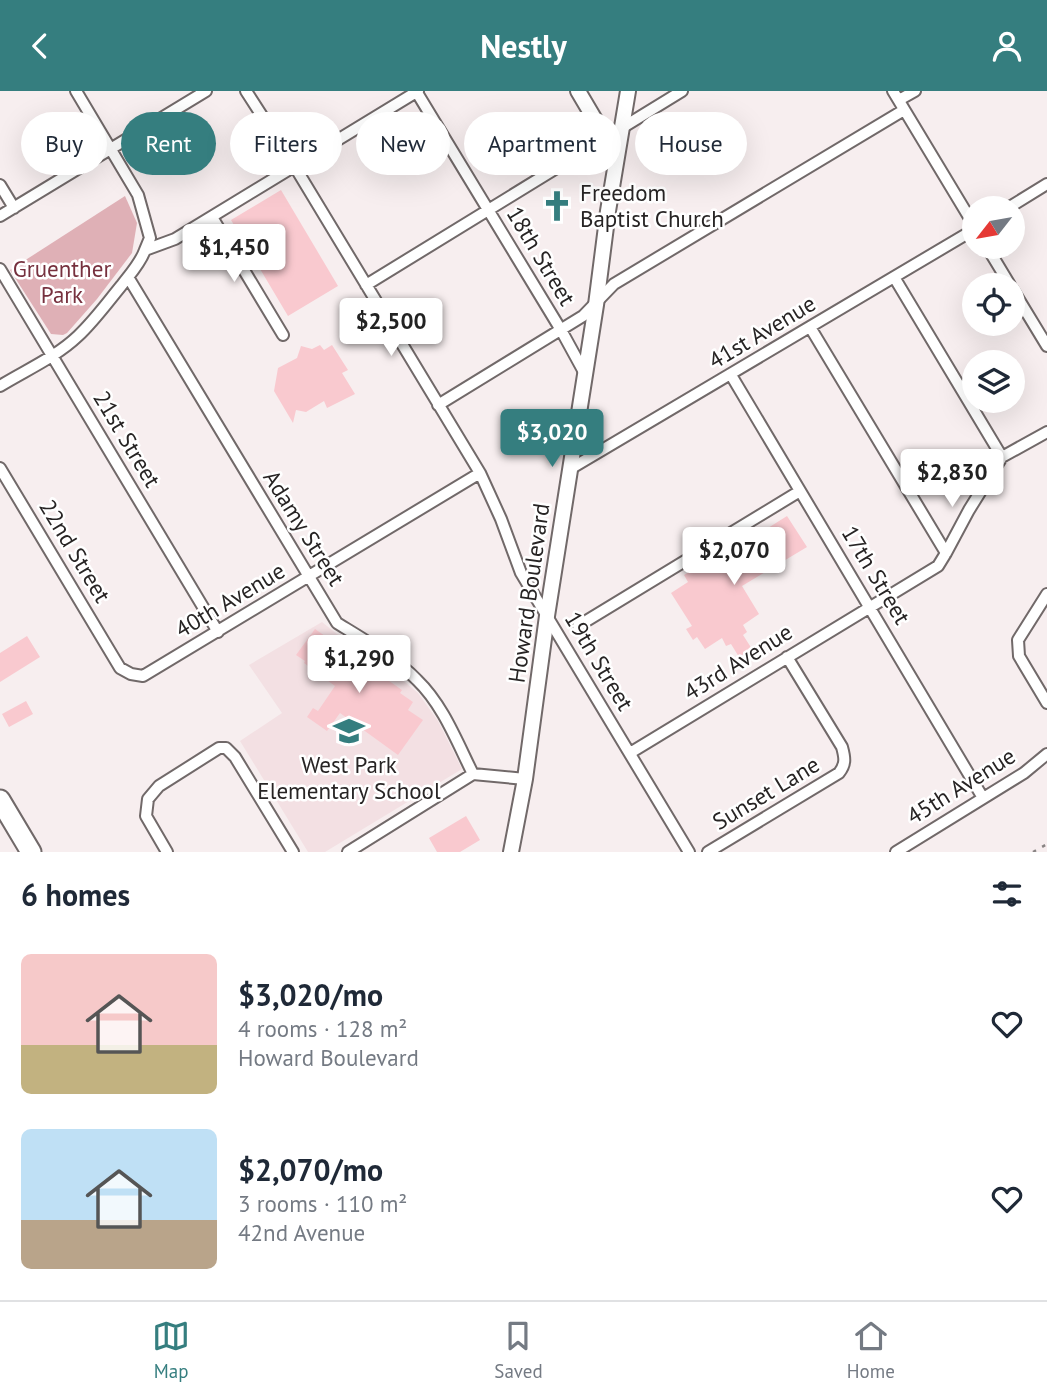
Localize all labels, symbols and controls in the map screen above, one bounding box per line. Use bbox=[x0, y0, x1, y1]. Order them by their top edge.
text: Nestly bbox=[480, 25, 567, 67]
icon: back bbox=[21, 27, 59, 65]
icon: person bbox=[988, 27, 1026, 65]
chip: Buy bbox=[21, 112, 107, 175]
chip: Rent bbox=[121, 112, 216, 175]
chip: Filters bbox=[230, 112, 342, 175]
chip: New bbox=[356, 112, 450, 175]
chip: Apartment bbox=[464, 112, 621, 175]
chip: House bbox=[635, 112, 747, 175]
place label: Freedom Baptist Church bbox=[580, 178, 724, 233]
church icon: Freedom Baptist Church bbox=[540, 189, 574, 223]
north arrow bbox=[962, 196, 1026, 259]
map controls bbox=[962, 196, 1025, 413]
street label: 18th Street bbox=[501, 201, 582, 311]
pin: $1,450 bbox=[177, 225, 291, 284]
text: $1,450 bbox=[198, 232, 270, 261]
park label: Gruenther Park bbox=[13, 254, 111, 309]
button: locate bbox=[962, 273, 1025, 336]
street label: 41st Avenue bbox=[703, 288, 821, 375]
pin: $2,500 bbox=[334, 299, 448, 358]
text: $2,500 bbox=[355, 306, 427, 335]
button: layers bbox=[962, 350, 1025, 413]
street label: 21st Street bbox=[87, 385, 168, 492]
pin: $3,020 bbox=[495, 409, 609, 469]
text: $3,020 bbox=[516, 417, 588, 446]
pin: $2,830 bbox=[895, 449, 1009, 509]
text: $2,830 bbox=[916, 457, 988, 486]
street label: Adamy Street bbox=[258, 465, 351, 591]
street label: 22nd Street bbox=[33, 494, 118, 608]
street label: Howard Boulevard bbox=[502, 501, 555, 685]
street label: 17th Street bbox=[836, 520, 917, 629]
pin: $2,070 bbox=[677, 527, 791, 587]
text: $2,070 bbox=[698, 535, 770, 564]
street label: 40th Avenue bbox=[170, 556, 290, 644]
street label: 19th Street bbox=[559, 606, 640, 716]
street label: 43rd Avenue bbox=[678, 617, 797, 706]
pin: $1,290 bbox=[302, 635, 416, 695]
text: $1,290 bbox=[323, 643, 395, 672]
school or university icon: West Park Elementary School bbox=[332, 714, 366, 748]
street label: 45th Avenue bbox=[901, 741, 1020, 830]
street label: Sunset Lane bbox=[707, 749, 824, 836]
place label: West Park Elementary School bbox=[257, 750, 441, 805]
text: 6 homes bbox=[21, 875, 130, 914]
icon: filters bbox=[988, 875, 1026, 913]
text: $3,020/mo bbox=[238, 975, 383, 1014]
icon: home bbox=[77, 982, 161, 1066]
icon: heart bbox=[988, 1005, 1026, 1043]
text: 4 rooms · 128 m² bbox=[238, 1014, 407, 1043]
text: Howard Boulevard bbox=[238, 1043, 419, 1072]
text: $2,070/mo bbox=[238, 1150, 383, 1189]
icon: home bbox=[77, 1157, 161, 1241]
icon: heart bbox=[988, 1180, 1026, 1218]
text: 3 rooms · 110 m² bbox=[238, 1189, 407, 1218]
text: 42nd Avenue bbox=[238, 1218, 365, 1247]
tab: Map bbox=[152, 1317, 190, 1383]
tab: Saved bbox=[494, 1317, 543, 1383]
tab: Home bbox=[847, 1317, 895, 1383]

